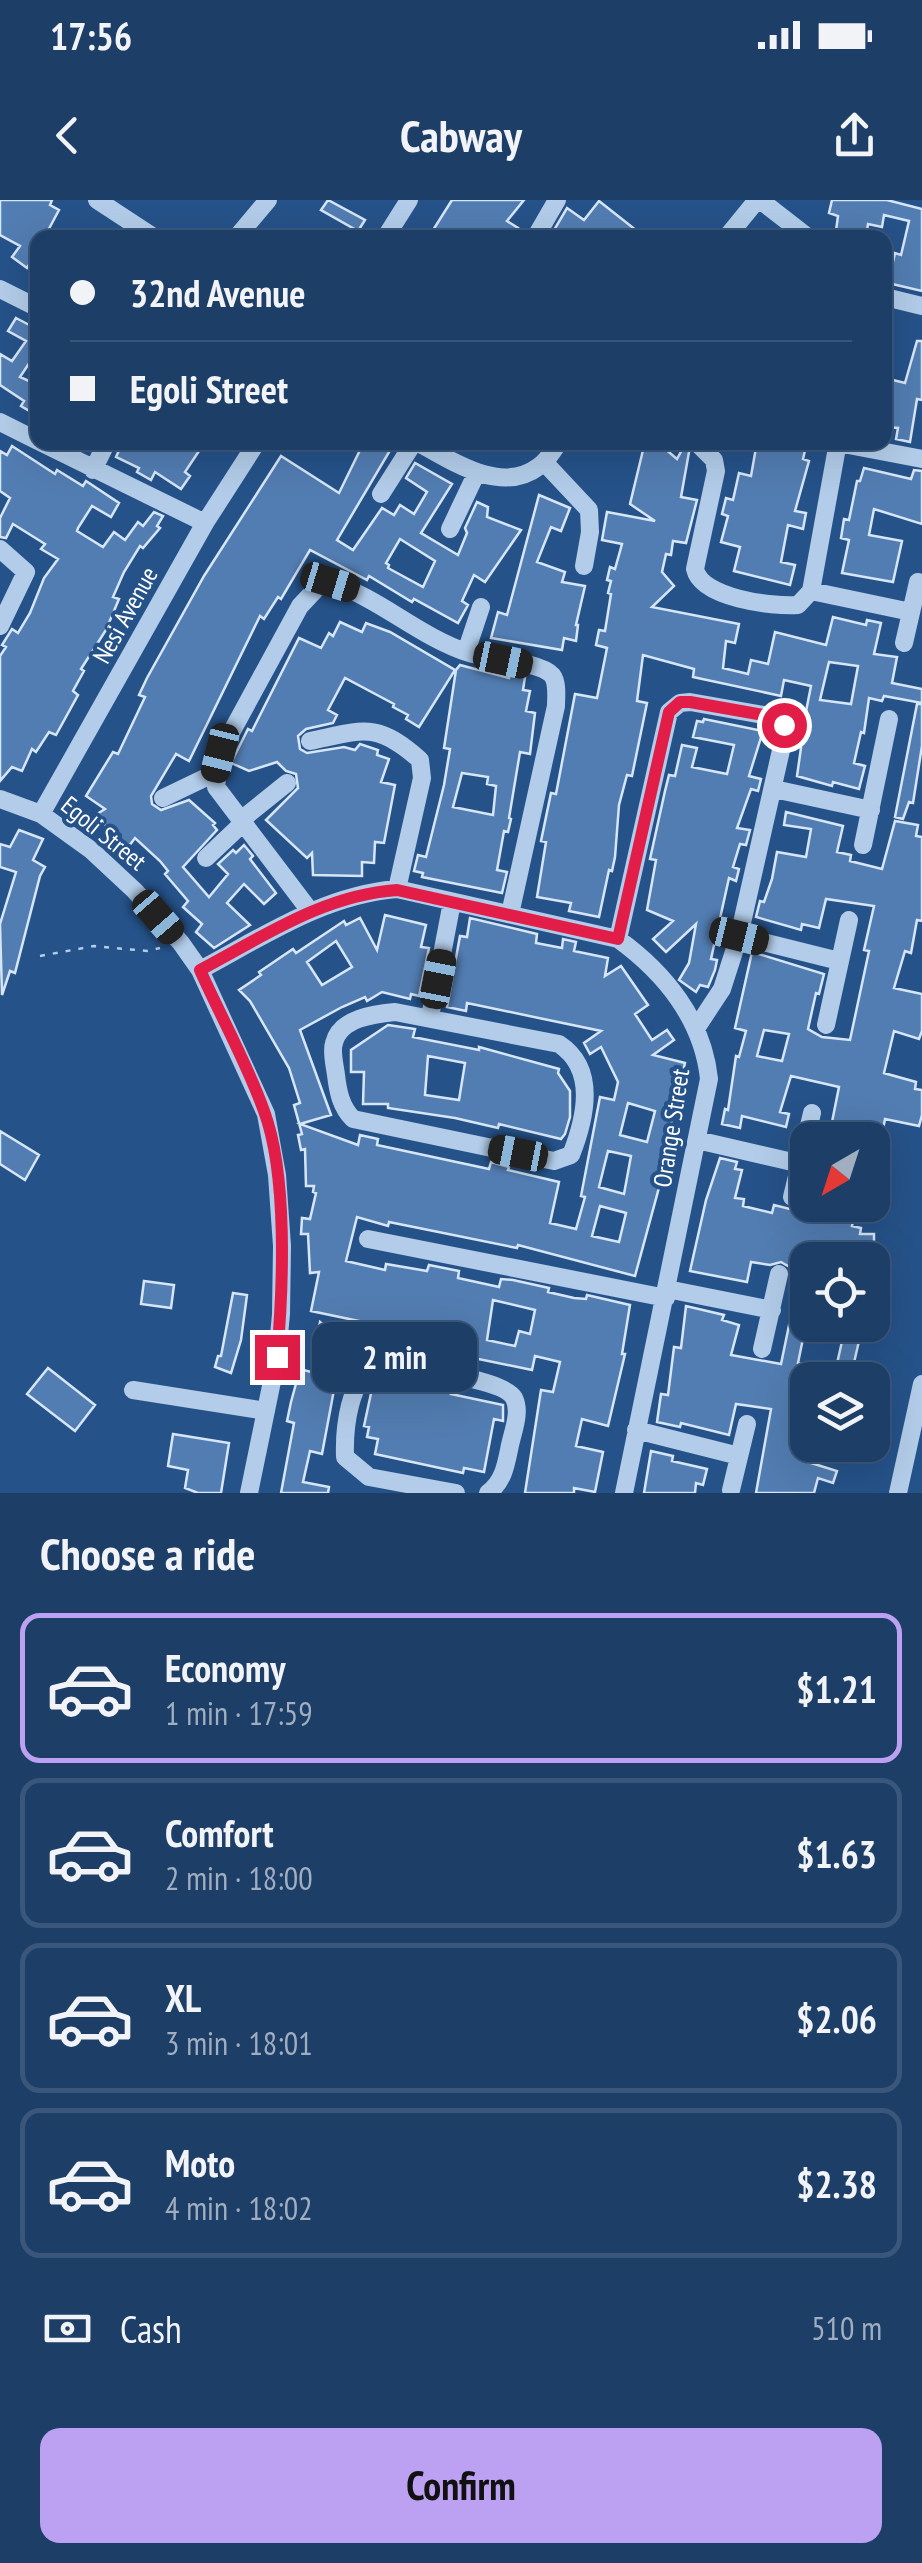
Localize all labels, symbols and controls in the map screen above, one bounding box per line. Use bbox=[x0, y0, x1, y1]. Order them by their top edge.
text: 17:56 bbox=[50, 11, 132, 60]
text: Cabway bbox=[400, 106, 522, 164]
icon: back bbox=[40, 108, 95, 163]
icon: share bbox=[827, 108, 882, 163]
text: 32nd Avenue bbox=[130, 268, 306, 317]
text: Egoli Street bbox=[130, 364, 288, 413]
car bbox=[297, 559, 363, 605]
street label: Nesi Avenue bbox=[85, 561, 165, 669]
car bbox=[471, 639, 535, 681]
route start bbox=[762, 703, 807, 748]
car bbox=[198, 720, 242, 786]
street label: Egoli Street bbox=[55, 789, 153, 877]
car bbox=[127, 885, 189, 949]
car bbox=[706, 914, 772, 958]
car bbox=[418, 947, 458, 1011]
street label: Orange Street bbox=[646, 1066, 696, 1190]
north arrow bbox=[790, 1122, 890, 1222]
map controls bbox=[790, 1122, 890, 1462]
car bbox=[486, 1133, 550, 1173]
button: locate bbox=[790, 1242, 890, 1342]
callout: 2 min bbox=[312, 1322, 477, 1392]
route end bbox=[255, 1335, 300, 1380]
text: 2 min bbox=[362, 1336, 427, 1378]
button: layers bbox=[790, 1362, 890, 1462]
text: Choose a ride bbox=[40, 1524, 255, 1582]
icon: car bbox=[45, 1643, 135, 1733]
text: Economy bbox=[165, 1643, 285, 1692]
text: $1.21 bbox=[796, 1664, 877, 1713]
text: 1 min · 17:59 bbox=[165, 1692, 313, 1734]
icon: car bbox=[45, 1808, 135, 1898]
text: Comfort bbox=[165, 1808, 274, 1857]
text: $1.63 bbox=[796, 1829, 877, 1878]
text: 2 min · 18:00 bbox=[165, 1857, 313, 1899]
icon: car bbox=[45, 1973, 135, 2063]
text: XL bbox=[165, 1973, 201, 2022]
text: $2.06 bbox=[796, 1994, 877, 2043]
text: 3 min · 18:01 bbox=[165, 2022, 313, 2064]
icon: car bbox=[45, 2138, 135, 2228]
text: Moto bbox=[165, 2138, 235, 2187]
text: $2.38 bbox=[796, 2159, 877, 2208]
text: 4 min · 18:02 bbox=[165, 2187, 313, 2229]
icon: cash bbox=[40, 2301, 95, 2356]
text: Cash bbox=[120, 2304, 182, 2353]
text: 510 m bbox=[811, 2307, 882, 2349]
button: Confirm bbox=[40, 2428, 882, 2543]

